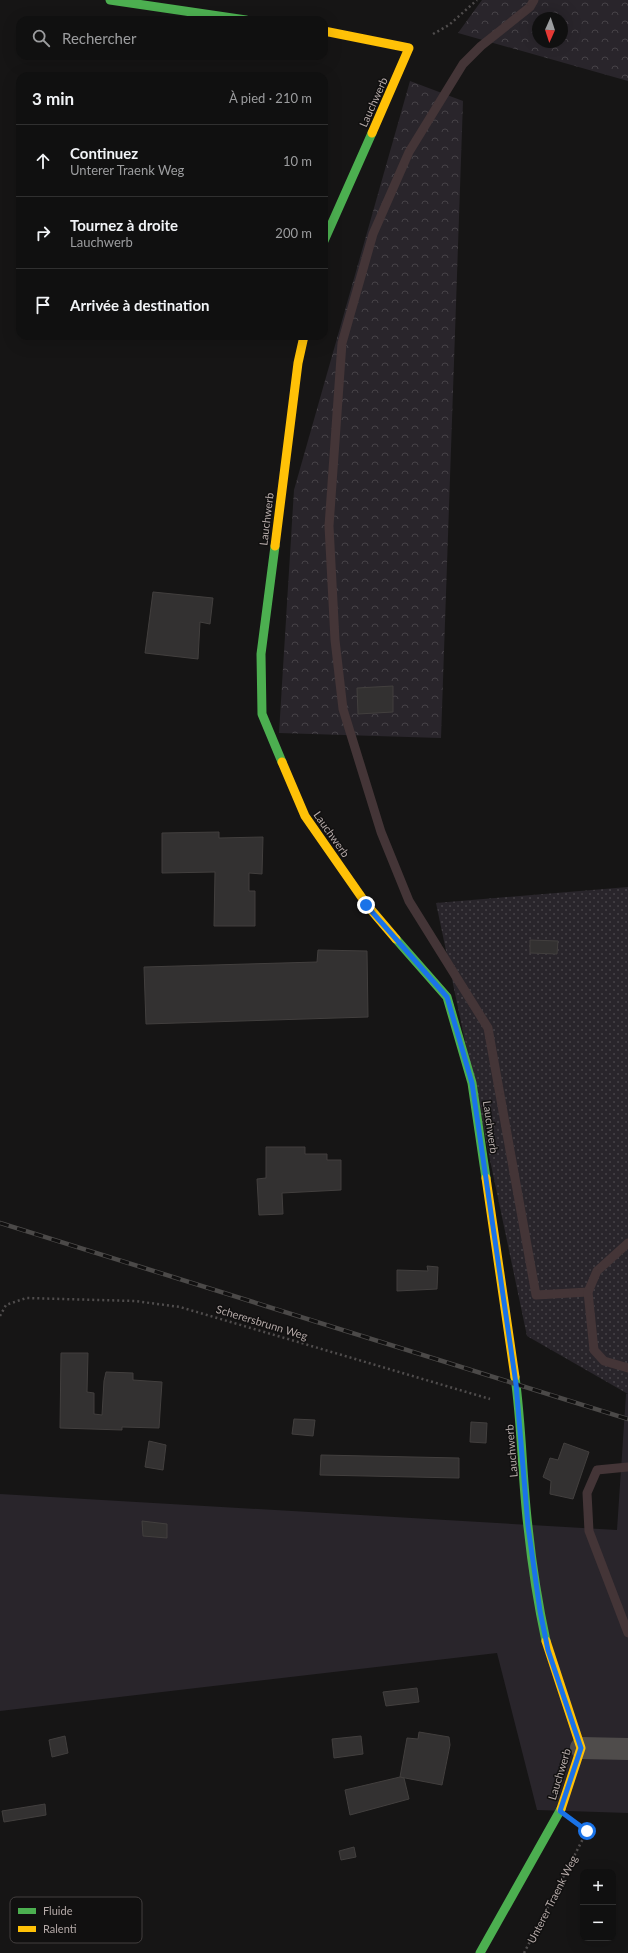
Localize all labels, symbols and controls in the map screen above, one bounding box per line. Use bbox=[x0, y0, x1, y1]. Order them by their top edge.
north arrow bbox=[532, 12, 568, 48]
search box bbox=[16, 16, 328, 60]
icon: search bbox=[30, 27, 52, 49]
text: Rechercher bbox=[62, 29, 136, 47]
street label: Lauchwerb bbox=[356, 75, 390, 129]
text: 3 min bbox=[32, 88, 74, 109]
text: À pied · 210 m bbox=[229, 90, 312, 106]
text: Continuez bbox=[70, 144, 138, 162]
icon: ahead bbox=[32, 150, 54, 172]
text: 10 m bbox=[283, 153, 312, 169]
text: Unterer Traenk Weg bbox=[70, 162, 184, 178]
text: Tournez à droite bbox=[70, 216, 178, 234]
icon: right bbox=[32, 222, 54, 244]
text: 200 m bbox=[275, 225, 312, 241]
text: Lauchwerb bbox=[70, 234, 133, 250]
icon: arrive bbox=[32, 294, 54, 316]
text: Arrivée à destination bbox=[70, 296, 209, 314]
street label: Lauchwerb bbox=[256, 492, 276, 546]
street label: Lauchwerb bbox=[311, 809, 353, 859]
route end bbox=[357, 896, 375, 914]
street label: Lauchwerb bbox=[481, 1100, 501, 1154]
street label: Scherersbrunn Weg bbox=[215, 1302, 310, 1342]
street label: Lauchwerb bbox=[502, 1424, 520, 1478]
street label: Lauchwerb bbox=[545, 1747, 573, 1801]
route start bbox=[578, 1822, 596, 1840]
street label: Unterer Traenk Weg bbox=[524, 1853, 580, 1945]
map controls bbox=[580, 1869, 616, 1941]
button: + bbox=[580, 1869, 616, 1905]
legend bbox=[10, 1897, 142, 1943]
text: Fluide bbox=[43, 1904, 73, 1917]
button: − bbox=[580, 1905, 616, 1941]
text: Ralenti bbox=[43, 1922, 77, 1935]

